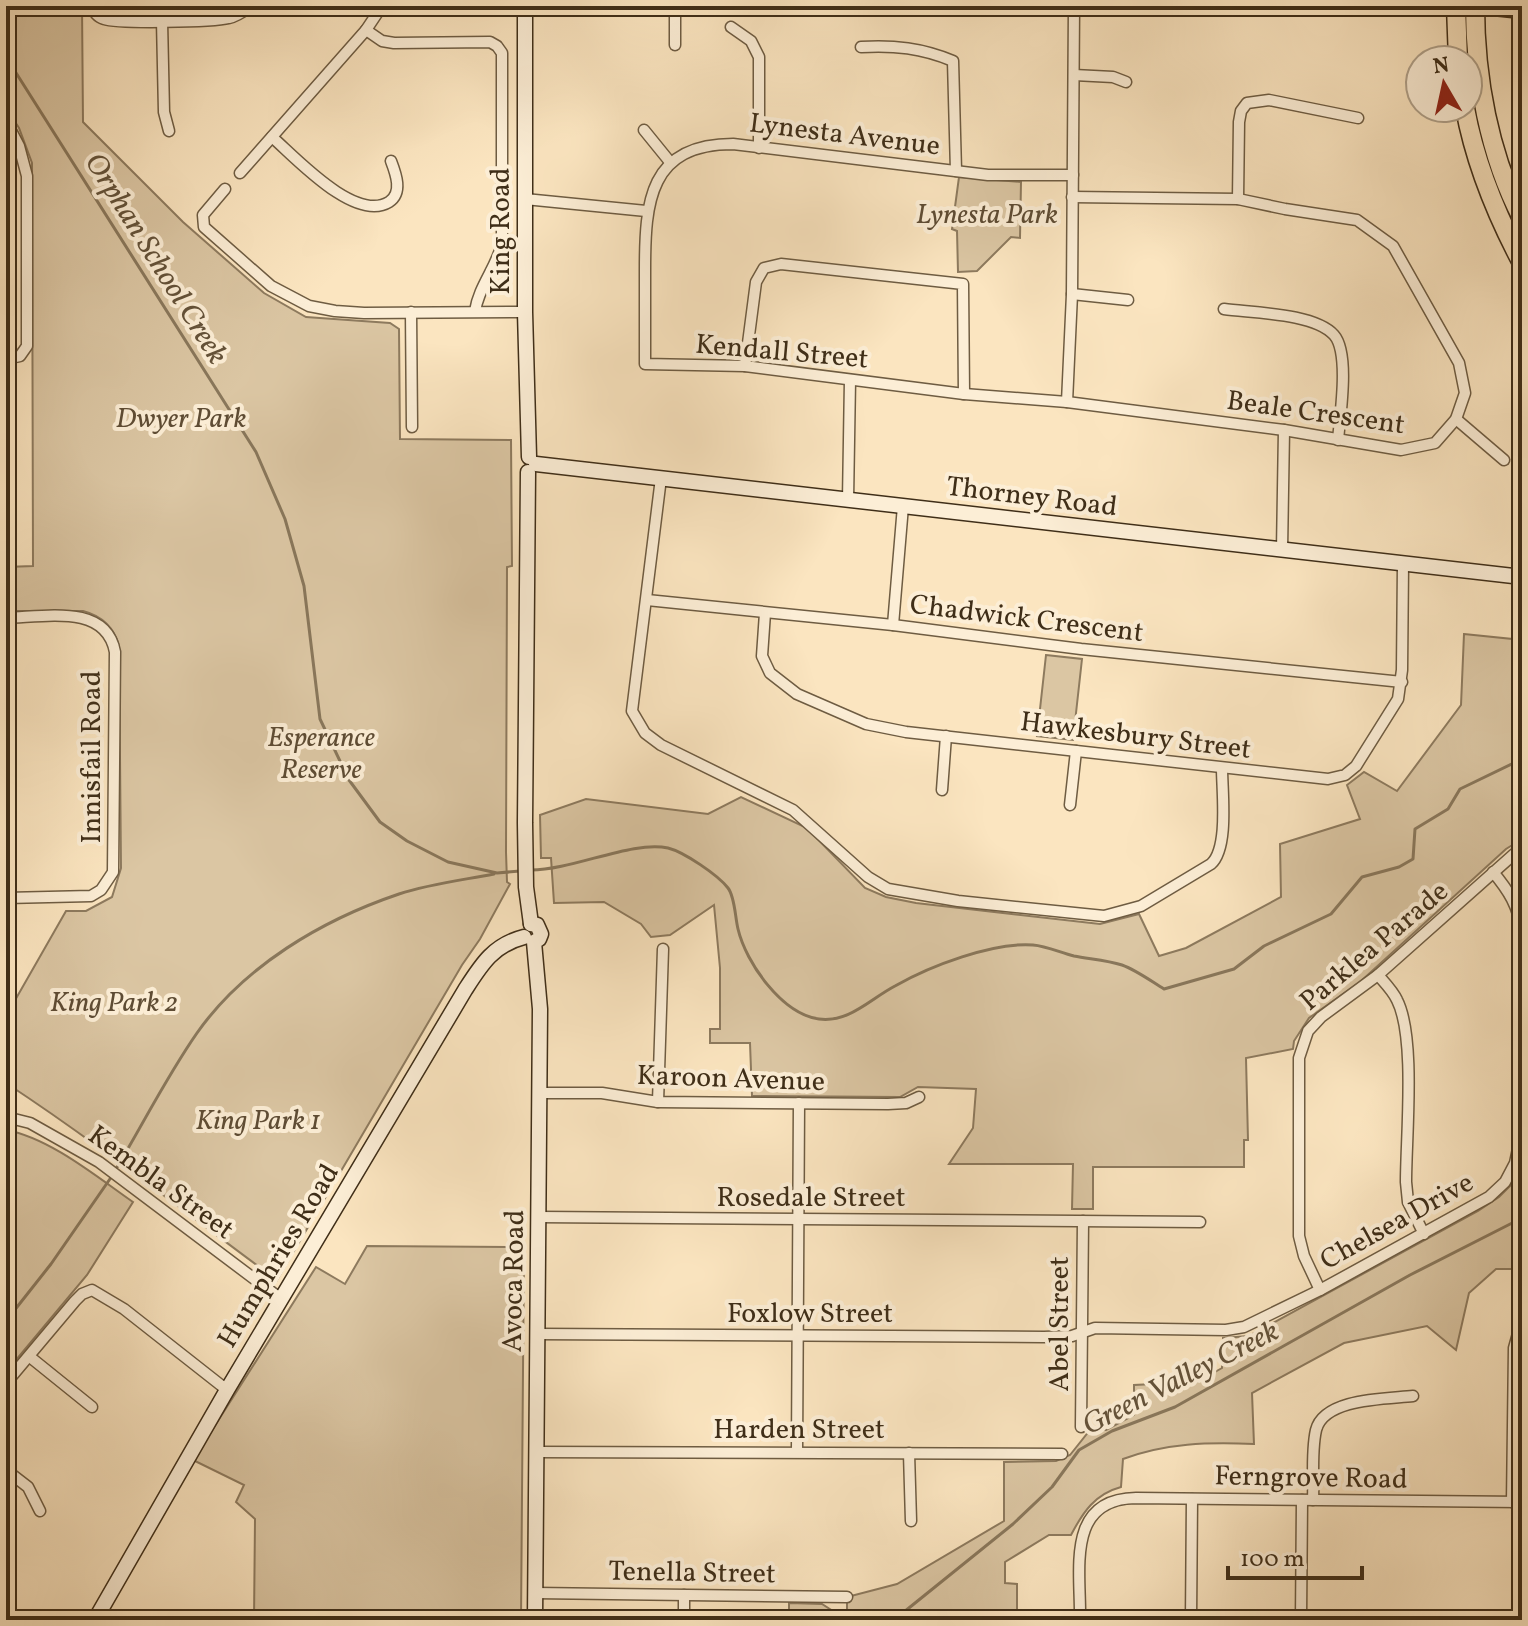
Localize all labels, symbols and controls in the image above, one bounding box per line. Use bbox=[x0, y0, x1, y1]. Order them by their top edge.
north arrow bbox=[1404, 44, 1484, 124]
text: N bbox=[1431, 50, 1452, 83]
street label: Lynesta Avenue bbox=[747, 104, 942, 167]
water label: Orphan School Creek bbox=[73, 145, 237, 373]
street label: King Road bbox=[482, 167, 521, 295]
park label: Lynesta Park bbox=[916, 196, 1058, 235]
street label: Kendall Street bbox=[694, 326, 870, 379]
street label: Beale Crescent bbox=[1224, 382, 1407, 445]
park label: Dwyer Park bbox=[116, 400, 246, 439]
street label: Thorney Road bbox=[944, 468, 1119, 527]
street label: Chadwick Crescent bbox=[908, 586, 1146, 653]
street label: Innisfail Road bbox=[73, 671, 112, 843]
street label: Hawkesbury Street bbox=[1018, 703, 1253, 770]
park label: Esperance Reserve bbox=[267, 719, 375, 790]
street label: Parklea Parade bbox=[1292, 873, 1457, 1021]
park label: King Park 2 bbox=[50, 984, 178, 1023]
street label: Karoon Avenue bbox=[636, 1057, 826, 1102]
park label: King Park 1 bbox=[196, 1102, 320, 1141]
street label: Kembla Street bbox=[79, 1117, 242, 1249]
street label: Humphries Road bbox=[209, 1157, 350, 1356]
street label: Chelsea Drive bbox=[1314, 1164, 1481, 1280]
street label: Rosedale Street bbox=[716, 1179, 906, 1218]
street label: Avoca Road bbox=[494, 1209, 535, 1353]
street label: Abel Street bbox=[1041, 1256, 1080, 1392]
street label: Foxlow Street bbox=[727, 1295, 893, 1334]
water label: Green Valley Creek bbox=[1075, 1311, 1287, 1446]
street label: Harden Street bbox=[713, 1411, 885, 1450]
street label: Ferngrove Road bbox=[1214, 1457, 1408, 1500]
scale bar bbox=[1228, 1530, 1362, 1580]
text: 100 m bbox=[1240, 1543, 1305, 1577]
street label: Tenella Street bbox=[608, 1553, 776, 1594]

